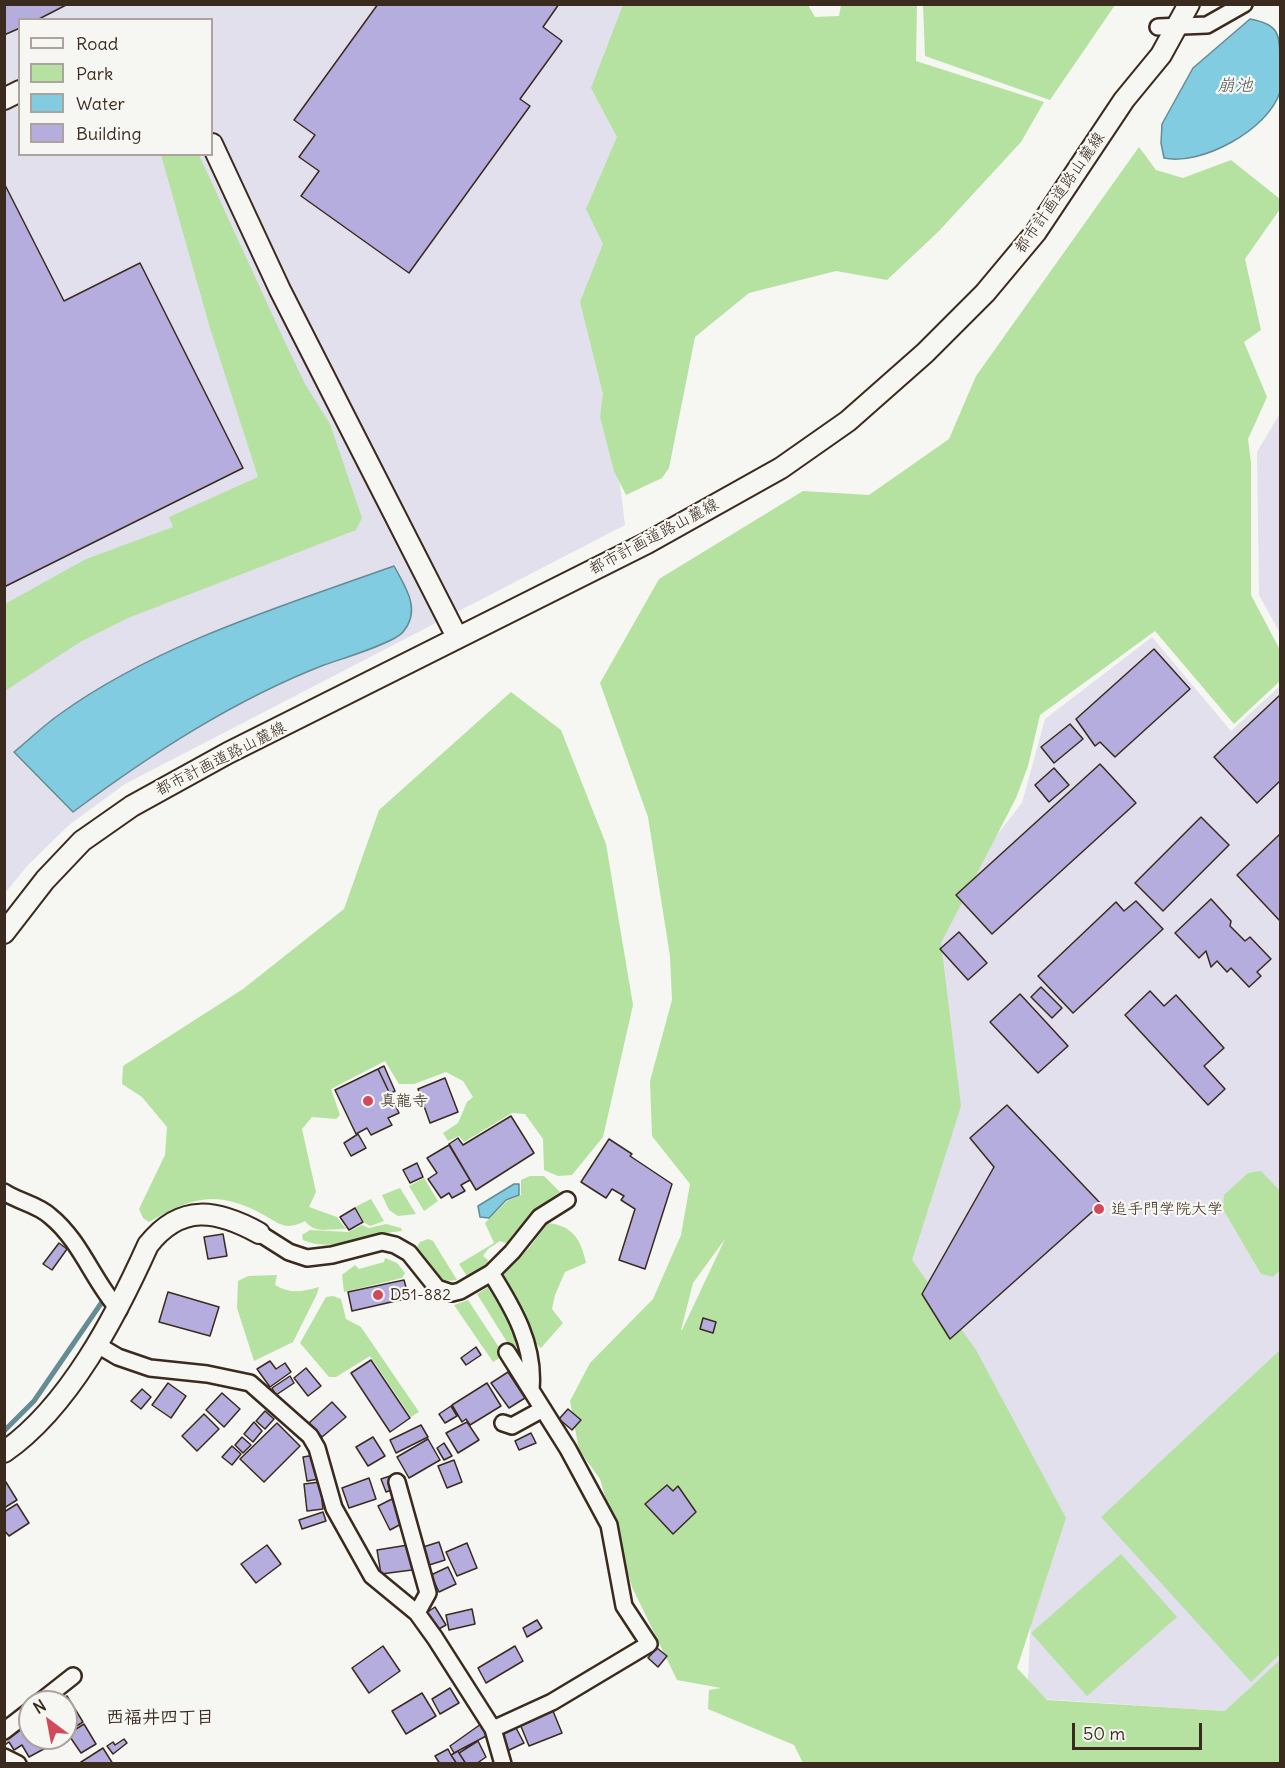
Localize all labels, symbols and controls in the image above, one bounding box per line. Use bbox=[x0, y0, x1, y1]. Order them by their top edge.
legend bbox=[18, 18, 213, 156]
text: Road bbox=[76, 32, 118, 55]
text: Park bbox=[76, 62, 113, 85]
water label: 崩池 bbox=[1217, 75, 1253, 97]
text: Water bbox=[76, 92, 125, 115]
text: Building bbox=[76, 122, 141, 145]
street label: 都市計画道路山麓線 bbox=[1011, 129, 1109, 257]
street label: 都市計画道路山麓線 bbox=[586, 495, 722, 579]
street label: 都市計画道路山麓線 bbox=[152, 718, 290, 800]
place label: 真龍寺 bbox=[380, 1091, 428, 1111]
marker: 真龍寺 bbox=[361, 1094, 375, 1108]
place label: 追手門学院大学 bbox=[1111, 1199, 1223, 1219]
marker: 追手門学院大学 bbox=[1092, 1202, 1106, 1216]
place label: D51-882 bbox=[390, 1285, 451, 1305]
marker: D51-882 bbox=[371, 1288, 385, 1302]
north arrow bbox=[18, 1690, 78, 1750]
text: N bbox=[30, 1695, 50, 1718]
district label: 西福井四丁目 bbox=[106, 1707, 214, 1729]
scale bar bbox=[1075, 1711, 1206, 1749]
text: 50 m bbox=[1083, 1722, 1125, 1745]

